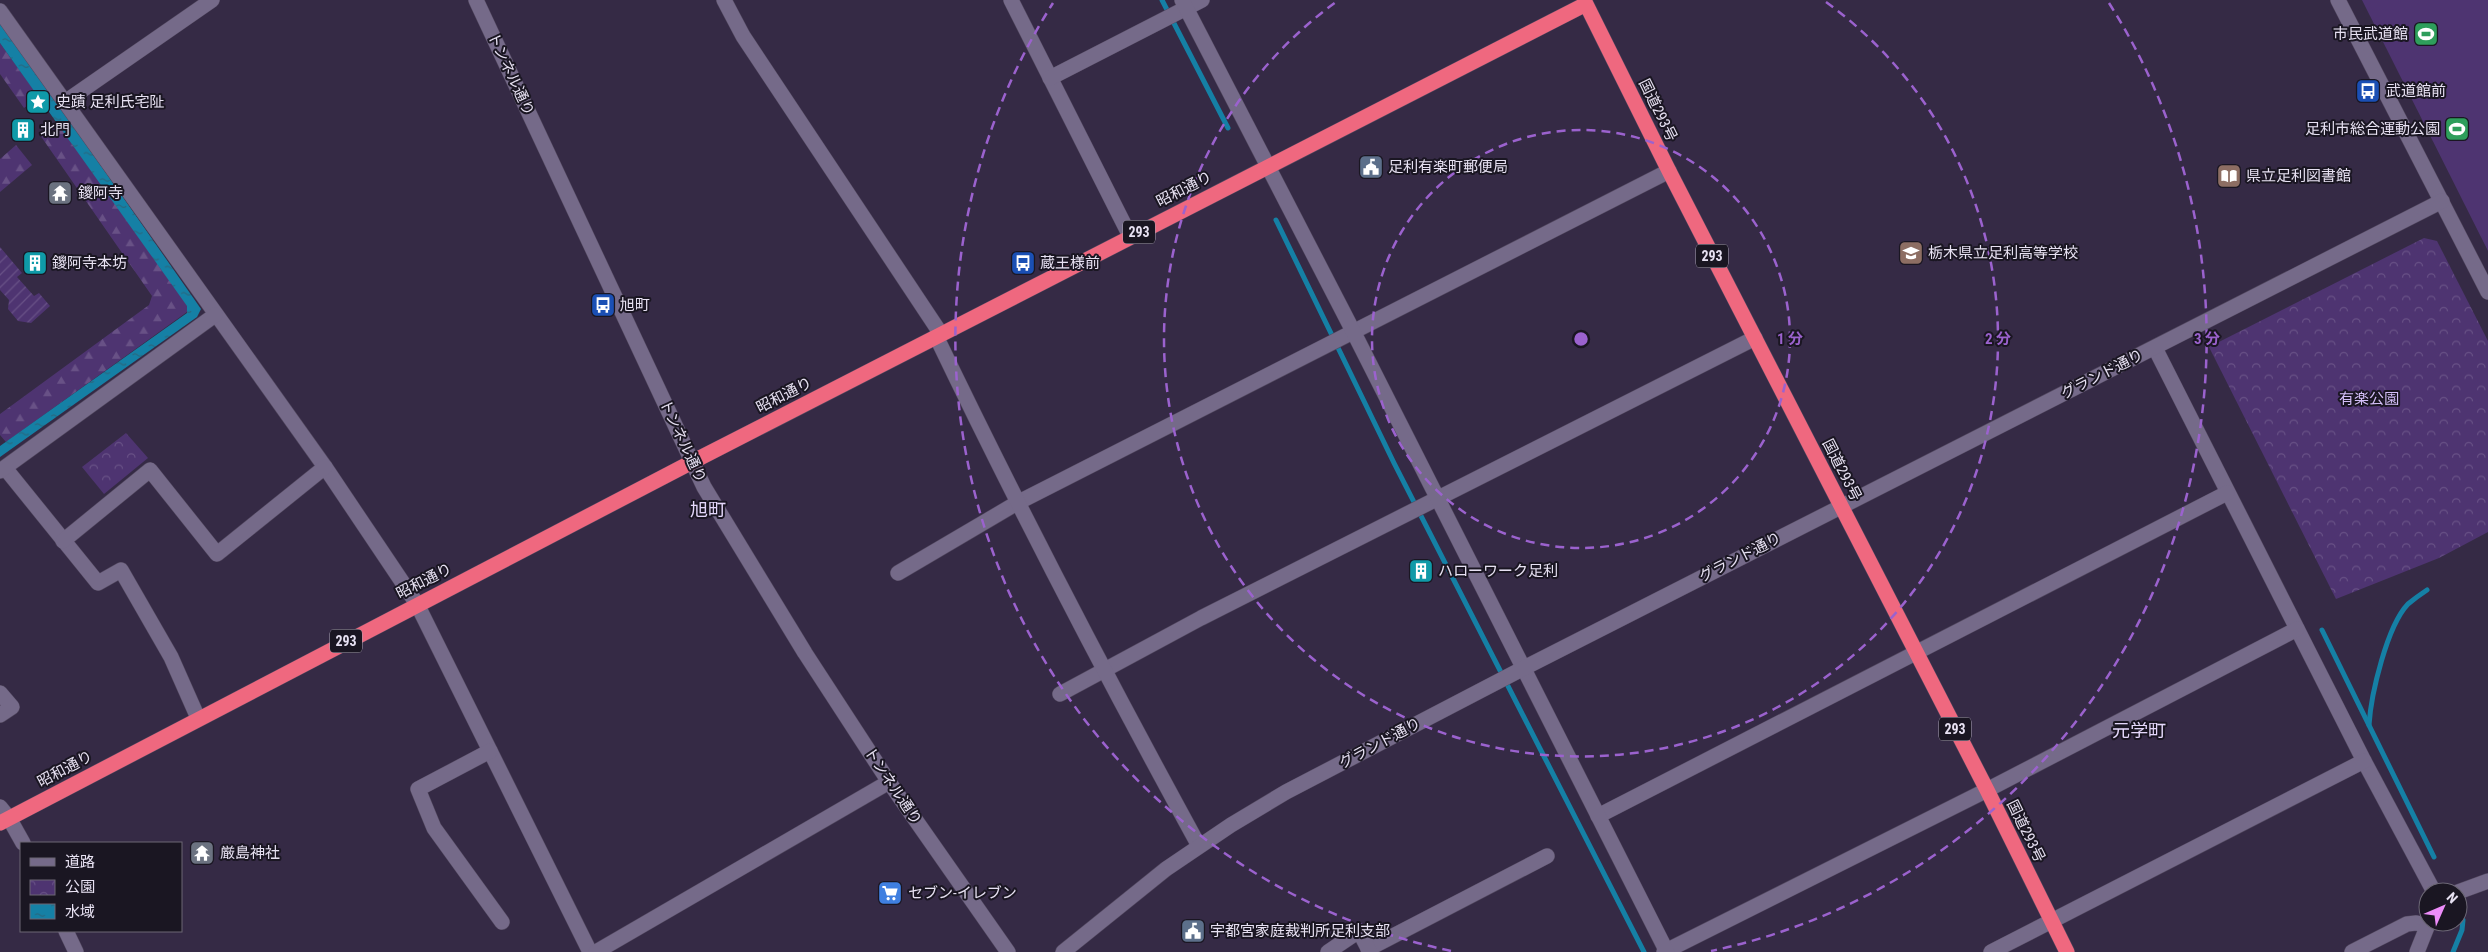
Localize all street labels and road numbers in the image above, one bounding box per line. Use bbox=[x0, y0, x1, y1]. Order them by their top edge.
street label: トンネル通り bbox=[484, 30, 538, 118]
street label: 国道293号 bbox=[1635, 76, 1681, 144]
street label: 昭和通り bbox=[1153, 167, 1215, 211]
road number: 293 bbox=[1123, 220, 1155, 243]
road number: 293 bbox=[1696, 245, 1728, 268]
street label: グランド通り bbox=[2058, 346, 2146, 402]
street label: 昭和通り bbox=[753, 373, 815, 417]
street label: トンネル通り bbox=[656, 397, 710, 485]
street label: 国道293号 bbox=[1819, 436, 1865, 504]
street label: グランド通り bbox=[1696, 529, 1784, 585]
street label: 昭和通り bbox=[393, 559, 455, 603]
road number: 293 bbox=[330, 630, 362, 652]
street label: グランド通り bbox=[1336, 714, 1424, 772]
road number: 293 bbox=[1939, 718, 1971, 741]
street label: トンネル通り bbox=[860, 744, 926, 828]
street label: 昭和通り bbox=[34, 747, 96, 791]
street label: 国道293号 bbox=[2003, 797, 2049, 865]

